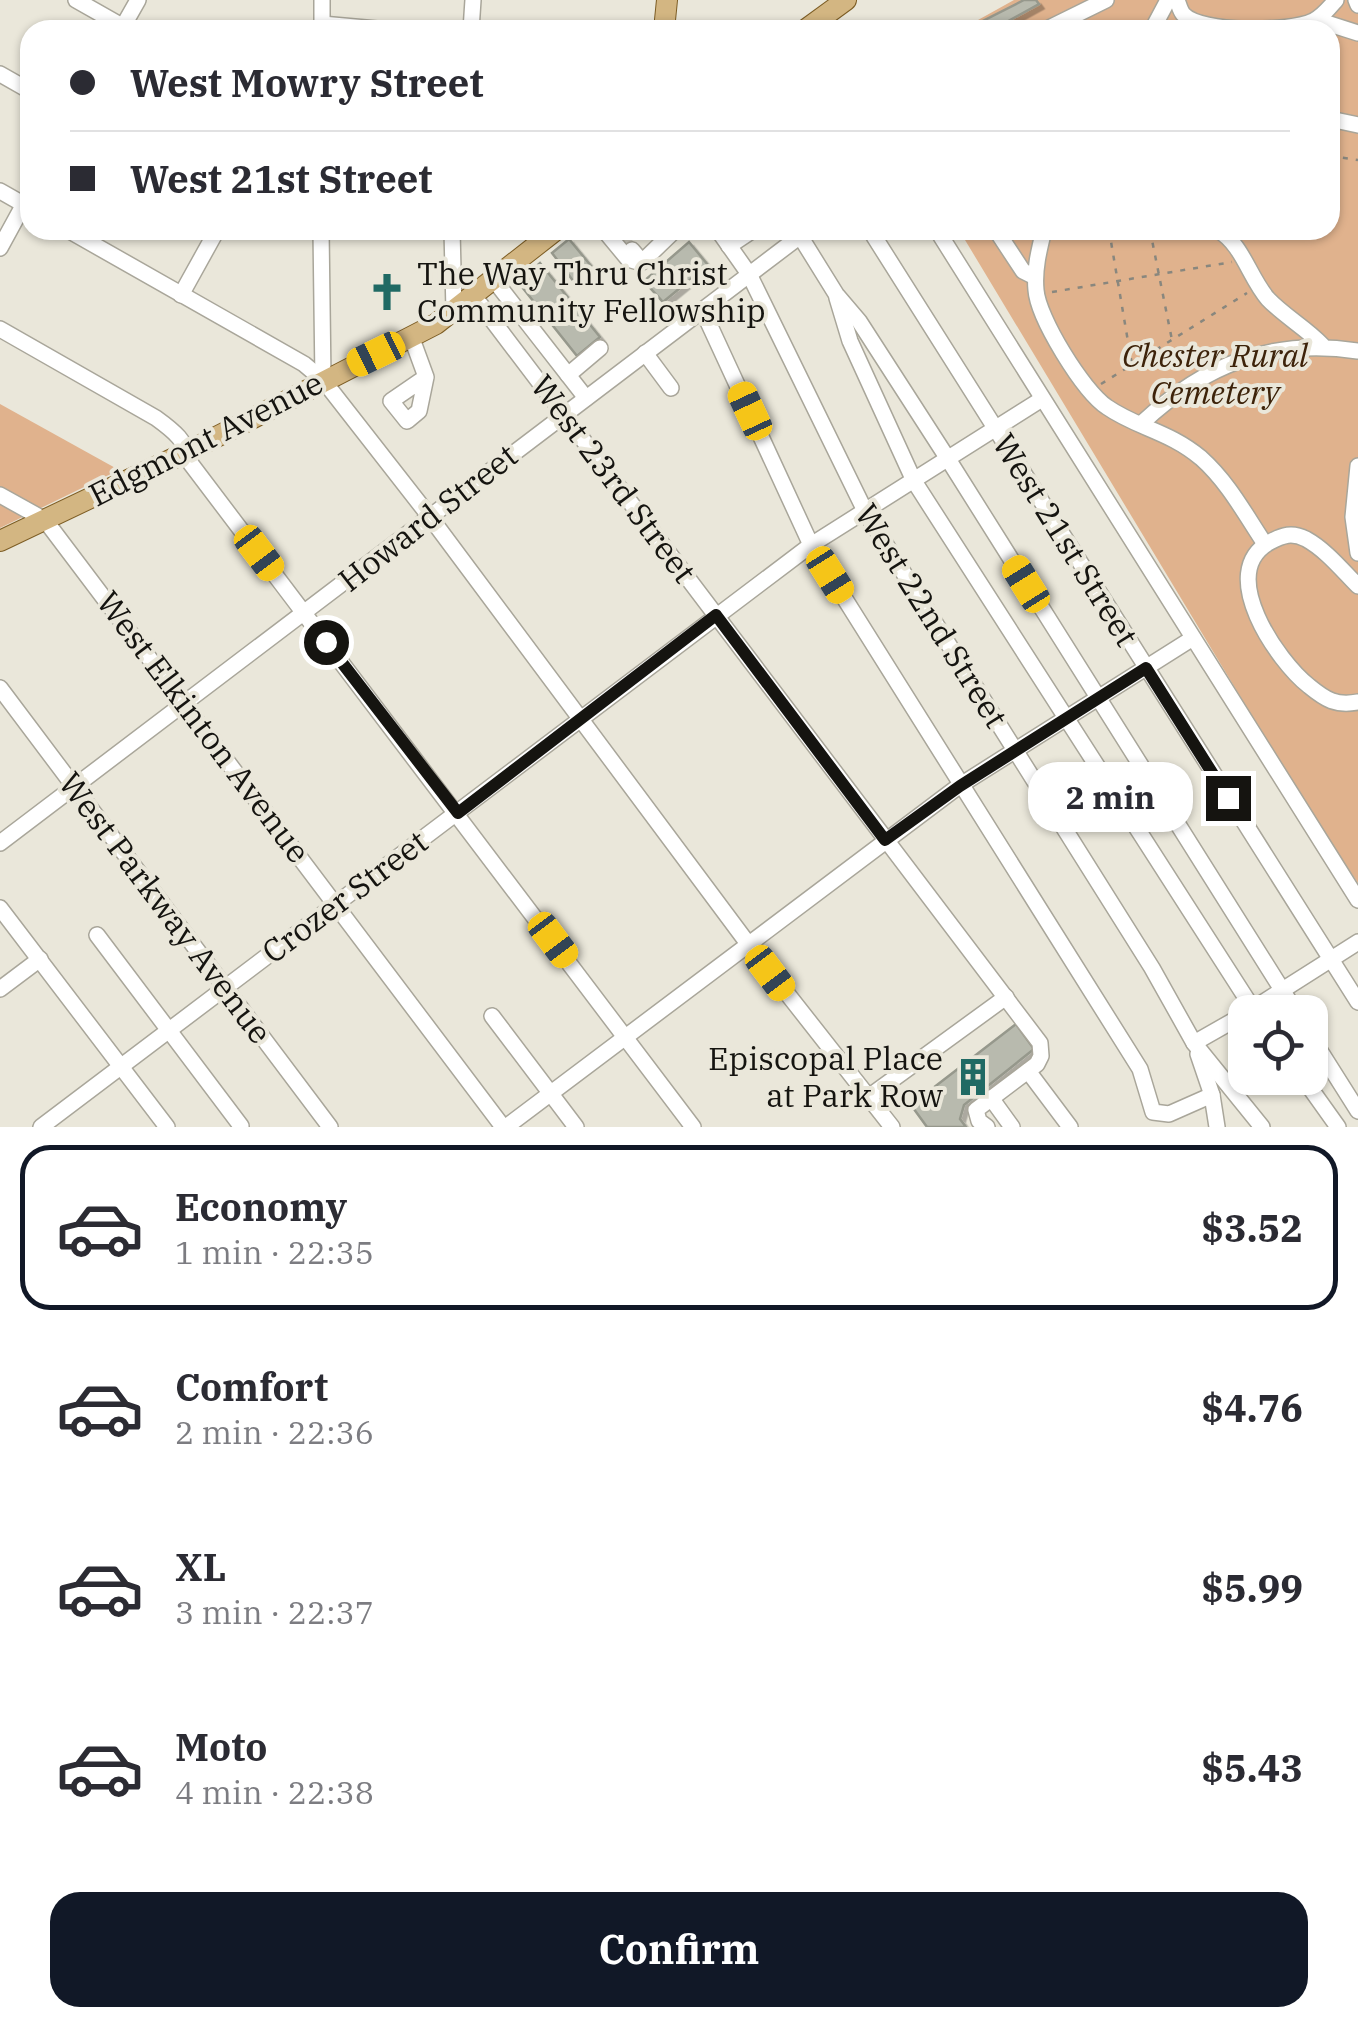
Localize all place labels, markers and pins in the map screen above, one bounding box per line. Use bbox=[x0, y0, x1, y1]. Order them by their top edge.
place label: The Way Thru Christ Community Fellowship bbox=[417, 252, 766, 331]
church icon: The Way Thru Christ Community Fellowship bbox=[366, 271, 408, 313]
place label: Episcopal Place at Park Row bbox=[708, 1037, 943, 1116]
building icon: Episcopal Place at Park Row bbox=[952, 1056, 994, 1098]

